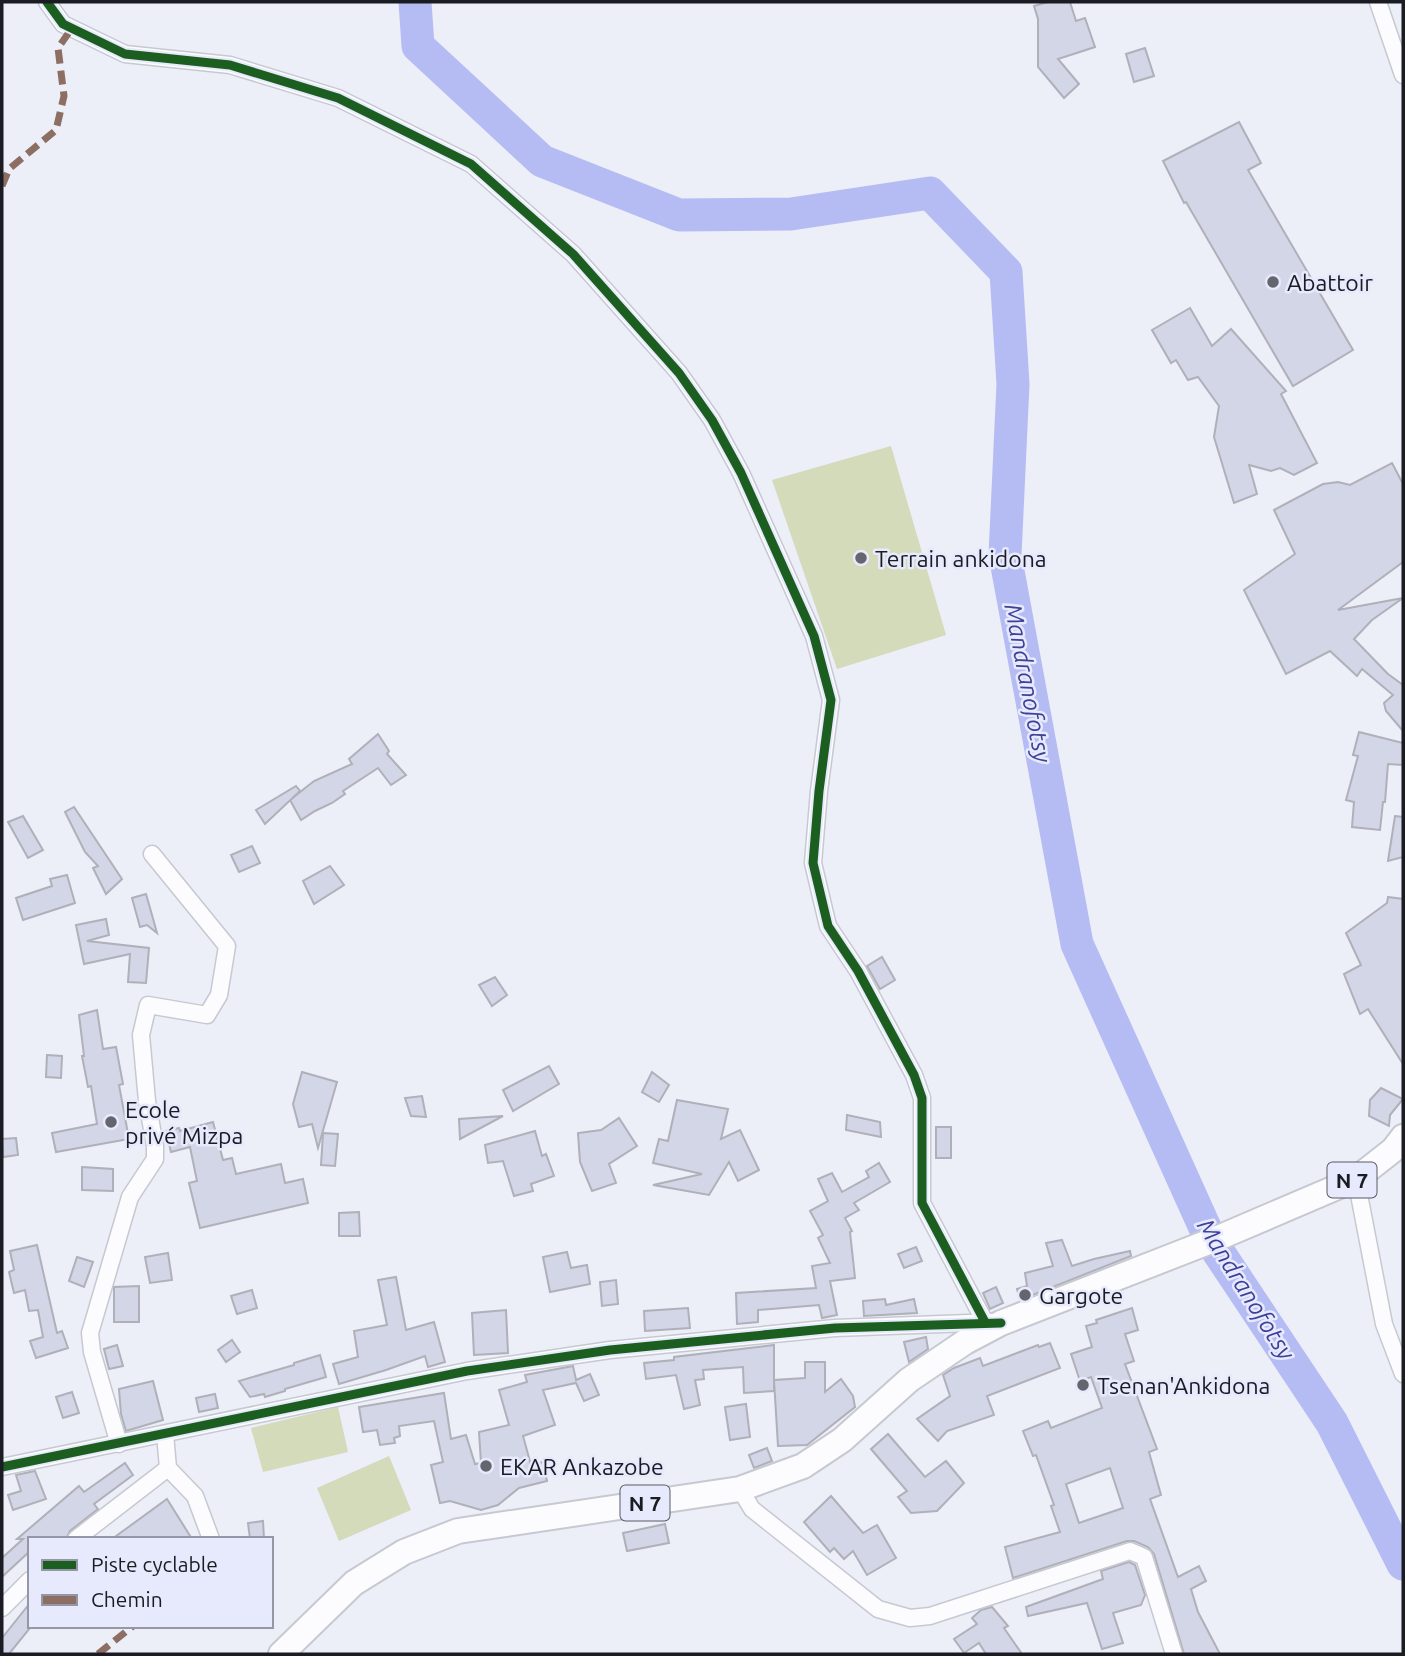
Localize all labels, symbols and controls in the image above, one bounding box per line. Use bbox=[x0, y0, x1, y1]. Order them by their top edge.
place label: Abattoir bbox=[1287, 270, 1373, 295]
marker: Abattoir bbox=[1265, 274, 1281, 290]
place label: Terrain ankidona bbox=[875, 546, 1047, 571]
marker: Terrain ankidona bbox=[853, 550, 869, 566]
water label: Mandranofotsy bbox=[999, 601, 1057, 765]
place label: Ecole privé Mizpa bbox=[125, 1097, 243, 1148]
marker: Ecole privé Mizpa bbox=[103, 1114, 119, 1130]
road number: N 7 bbox=[1328, 1162, 1376, 1198]
water label: Mandranofotsy bbox=[1192, 1214, 1300, 1365]
place label: Gargote bbox=[1039, 1283, 1123, 1308]
marker: Gargote bbox=[1017, 1287, 1033, 1303]
place label: Tsenan'Ankidona bbox=[1097, 1373, 1270, 1398]
marker: Tsenan'Ankidona bbox=[1075, 1377, 1091, 1393]
place label: EKAR Ankazobe bbox=[500, 1454, 664, 1479]
marker: EKAR Ankazobe bbox=[478, 1458, 494, 1474]
road number: N 7 bbox=[620, 1486, 670, 1520]
legend bbox=[28, 1537, 273, 1628]
text: Piste cyclable bbox=[91, 1552, 218, 1576]
text: Chemin bbox=[91, 1587, 163, 1611]

